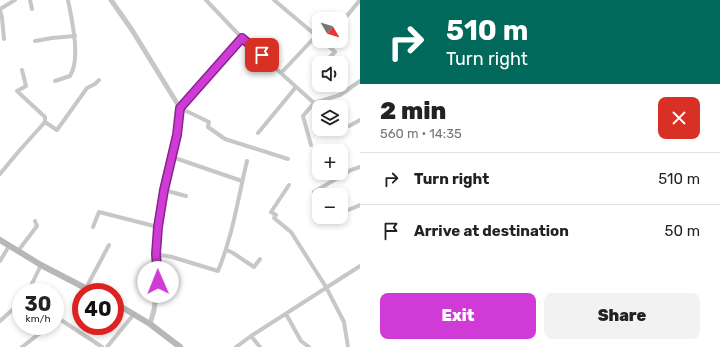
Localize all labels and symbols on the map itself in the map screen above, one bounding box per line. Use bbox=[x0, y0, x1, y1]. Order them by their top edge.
north arrow bbox=[312, 12, 348, 48]
pin bbox=[245, 38, 279, 72]
position arrow bbox=[137, 261, 179, 303]
speed limit sign: 40 bbox=[72, 283, 124, 335]

